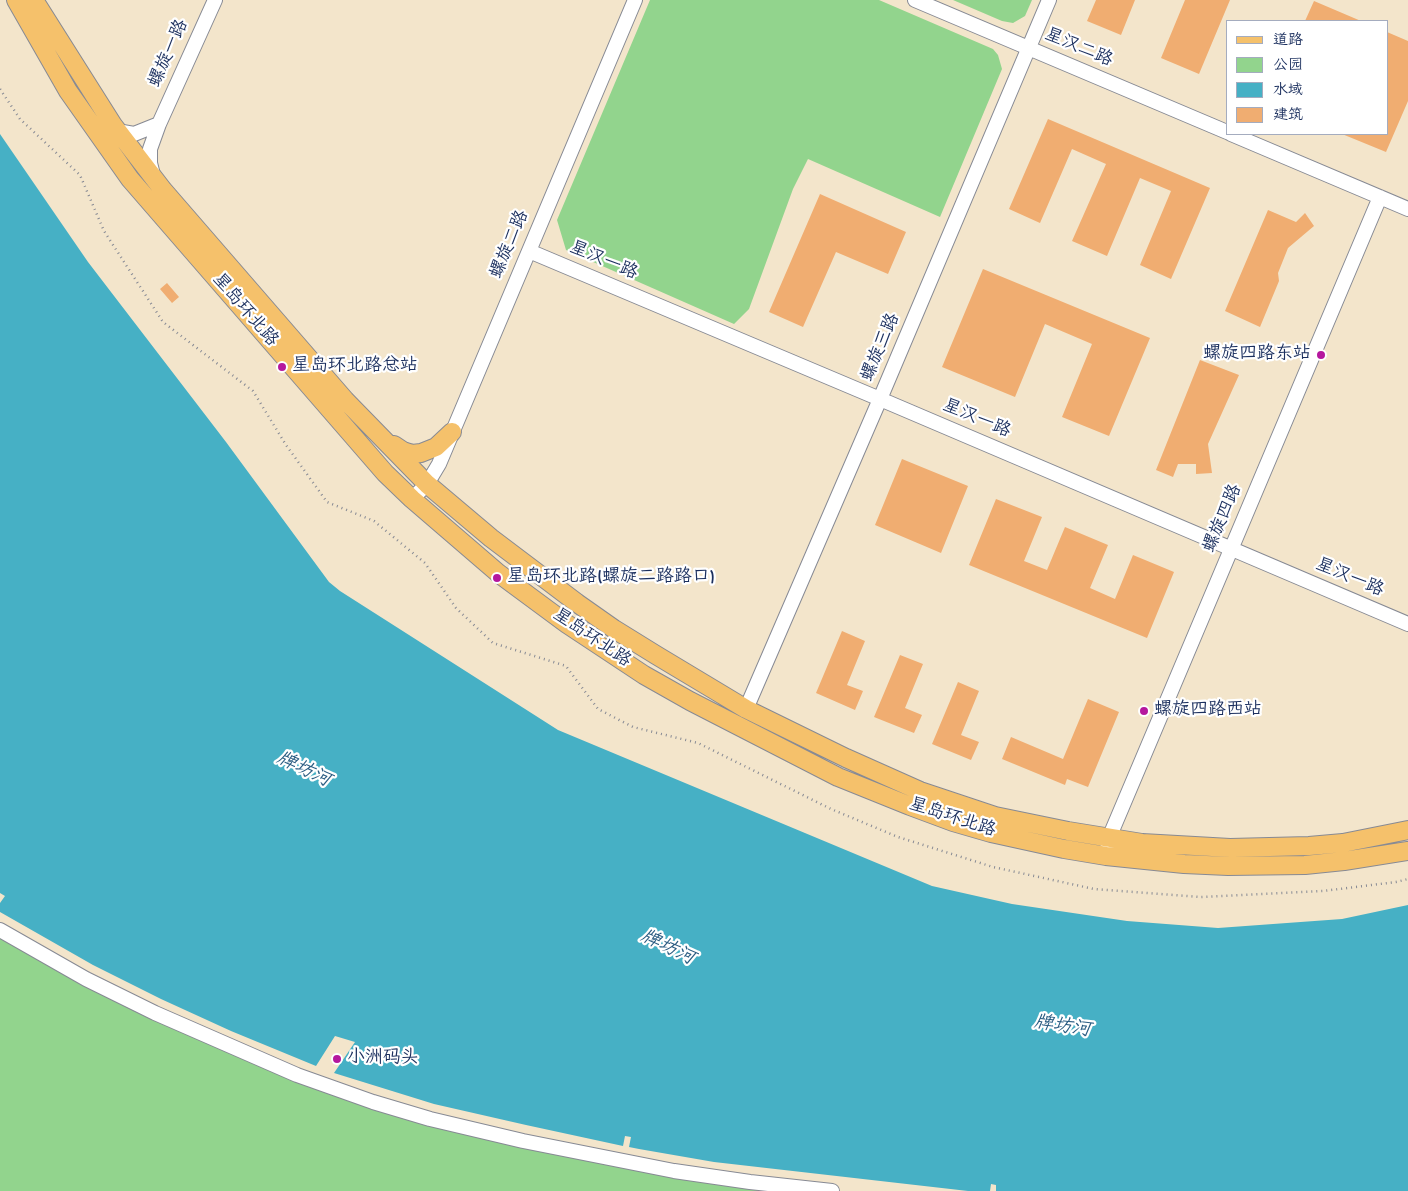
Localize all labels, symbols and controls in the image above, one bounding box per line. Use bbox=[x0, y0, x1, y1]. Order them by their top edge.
street label: 螺旋一路 bbox=[145, 17, 195, 91]
legend bbox=[1226, 20, 1388, 135]
street label: 星汉二路 bbox=[1041, 25, 1115, 73]
text: 道路 bbox=[1273, 32, 1303, 50]
text: 公园 bbox=[1273, 57, 1303, 75]
text: 水域 bbox=[1273, 82, 1303, 100]
text: 建筑 bbox=[1273, 107, 1303, 125]
street label: 螺旋二路 bbox=[487, 208, 535, 282]
street label: 星汉一路 bbox=[566, 238, 640, 286]
street label: 星岛环北路 bbox=[206, 270, 282, 352]
street label: 螺旋三路 bbox=[858, 311, 906, 385]
place label: 螺旋四路东站 bbox=[1203, 344, 1311, 366]
marker: 螺旋四路东站 bbox=[1315, 349, 1327, 361]
place label: 星岛环北路总站 bbox=[292, 356, 418, 378]
marker: 星岛环北路总站 bbox=[276, 361, 288, 373]
street label: 星汉一路 bbox=[939, 396, 1013, 444]
street label: 螺旋四路 bbox=[1200, 482, 1248, 556]
street label: 星汉一路 bbox=[1312, 555, 1386, 603]
place label: 星岛环北路(螺旋二路路口) bbox=[507, 567, 715, 589]
marker: 星岛环北路(螺旋二路路口) bbox=[491, 572, 503, 584]
street label: 星岛环北路 bbox=[548, 605, 634, 673]
place label: 螺旋四路西站 bbox=[1154, 700, 1262, 722]
marker: 螺旋四路西站 bbox=[1138, 705, 1150, 717]
water label: 牌坊河 bbox=[272, 748, 334, 794]
street label: 星岛环北路 bbox=[906, 795, 998, 843]
water label: 牌坊河 bbox=[636, 926, 698, 972]
water label: 牌坊河 bbox=[1032, 1012, 1092, 1044]
place label: 小洲码头 bbox=[347, 1048, 419, 1070]
marker: 小洲码头 bbox=[331, 1053, 343, 1065]

